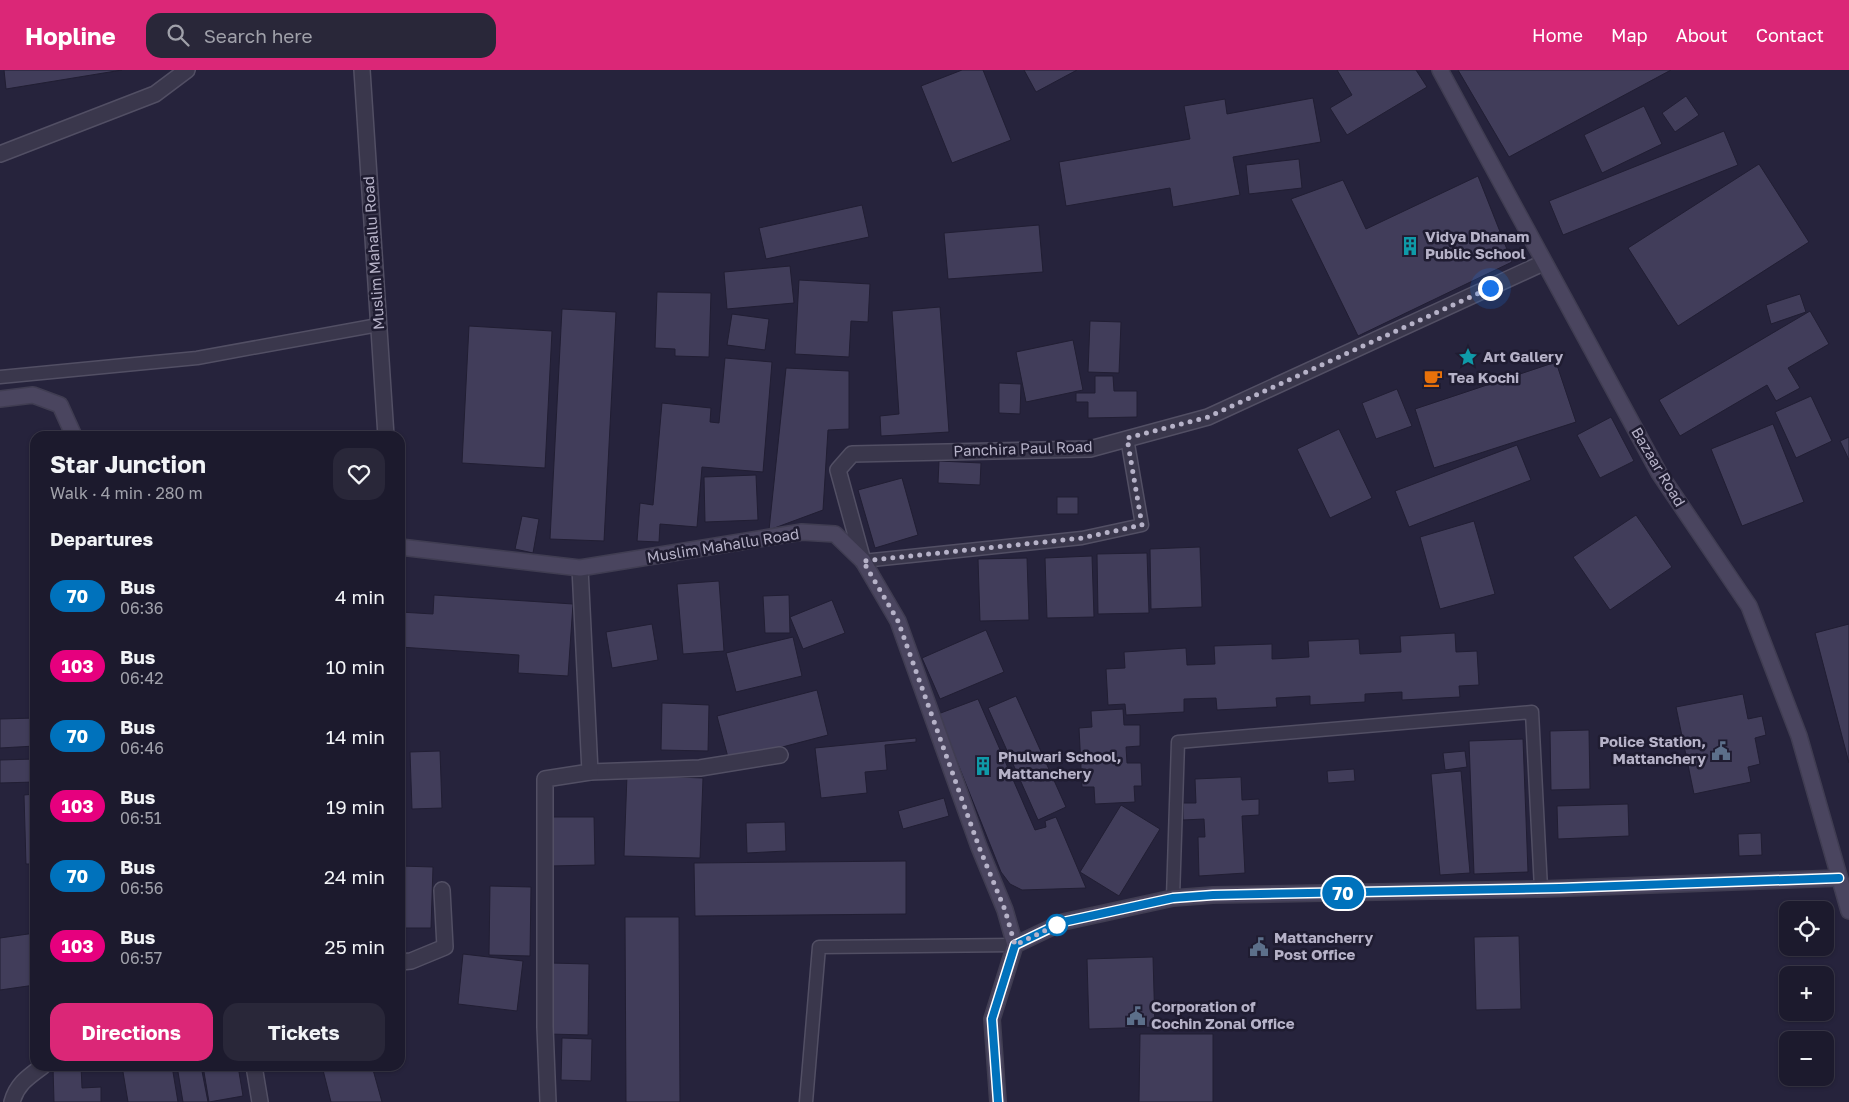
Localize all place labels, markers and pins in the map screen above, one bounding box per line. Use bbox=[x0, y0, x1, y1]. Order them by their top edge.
place label: Vidya Dhanam Public School bbox=[1425, 227, 1529, 262]
building icon: Vidya Dhanam Public School bbox=[1399, 235, 1421, 257]
place icon: Art Gallery bbox=[1457, 346, 1479, 368]
place label: Art Gallery bbox=[1483, 347, 1563, 365]
cafe icon: Tea Kochi bbox=[1422, 367, 1444, 389]
place label: Tea Kochi bbox=[1448, 368, 1519, 386]
place label: Police Station, Mattanchery bbox=[1599, 732, 1706, 767]
public building icon: Police Station, Mattanchery bbox=[1710, 740, 1732, 762]
place label: Phulwari School, Mattanchery bbox=[998, 747, 1122, 782]
building icon: Phulwari School, Mattanchery bbox=[972, 755, 994, 777]
unlabelled marker bbox=[1046, 914, 1068, 936]
place label: Mattancherry Post Office bbox=[1274, 928, 1373, 963]
public building icon: Mattancherry Post Office bbox=[1248, 936, 1270, 958]
place label: Corporation of Cochin Zonal Office bbox=[1151, 997, 1295, 1032]
public building icon: Corporation of Cochin Zonal Office bbox=[1125, 1005, 1147, 1027]

